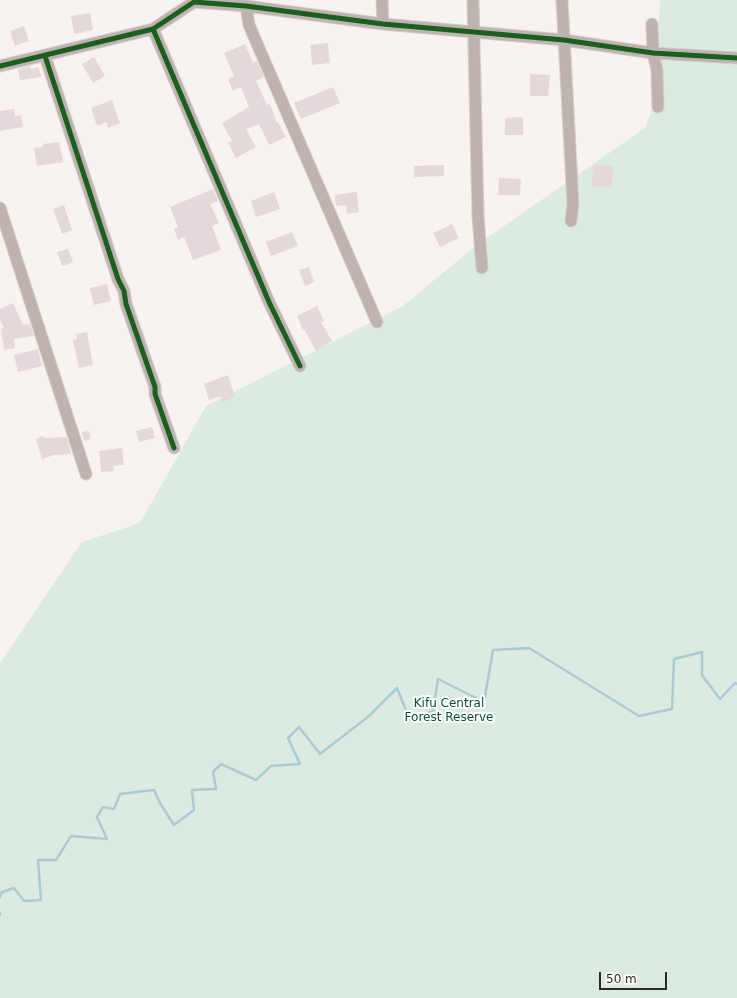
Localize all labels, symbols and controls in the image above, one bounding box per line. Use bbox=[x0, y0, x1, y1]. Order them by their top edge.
park label: Kifu Central Forest Reserve bbox=[405, 697, 493, 725]
scale bar bbox=[601, 964, 669, 990]
text: 50 m bbox=[606, 972, 637, 986]

